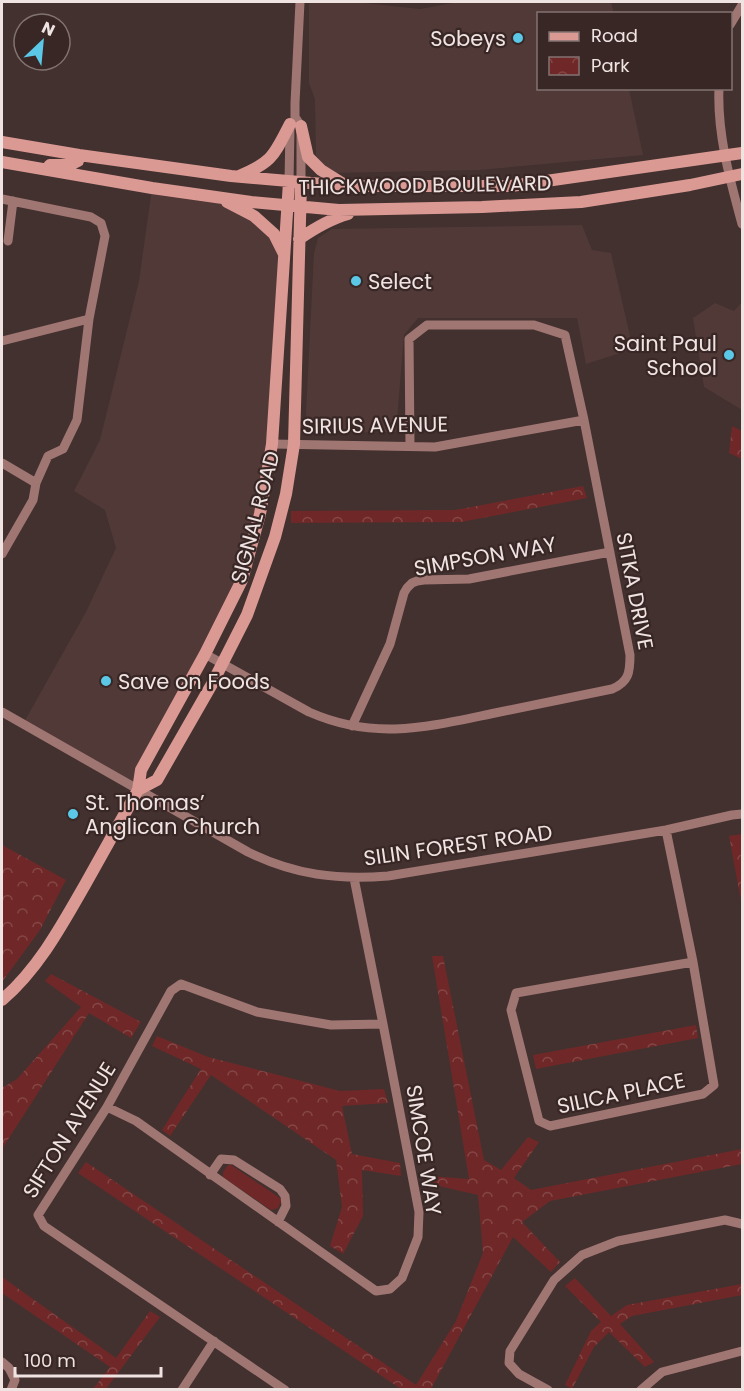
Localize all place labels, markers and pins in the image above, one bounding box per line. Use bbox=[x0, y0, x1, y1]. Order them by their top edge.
place label: Sobeys bbox=[430, 24, 506, 53]
marker: Sobeys bbox=[511, 31, 525, 45]
place label: Select bbox=[368, 267, 432, 296]
marker: Select bbox=[349, 274, 363, 288]
place label: Saint Paul School bbox=[614, 329, 717, 382]
marker: Saint Paul School bbox=[722, 348, 736, 362]
place label: Save on Foods bbox=[118, 667, 270, 696]
marker: Save on Foods bbox=[99, 674, 113, 688]
place label: St. Thomas’ Anglican Church bbox=[85, 788, 260, 841]
marker: St. Thomas’ Anglican Church bbox=[66, 807, 80, 821]

